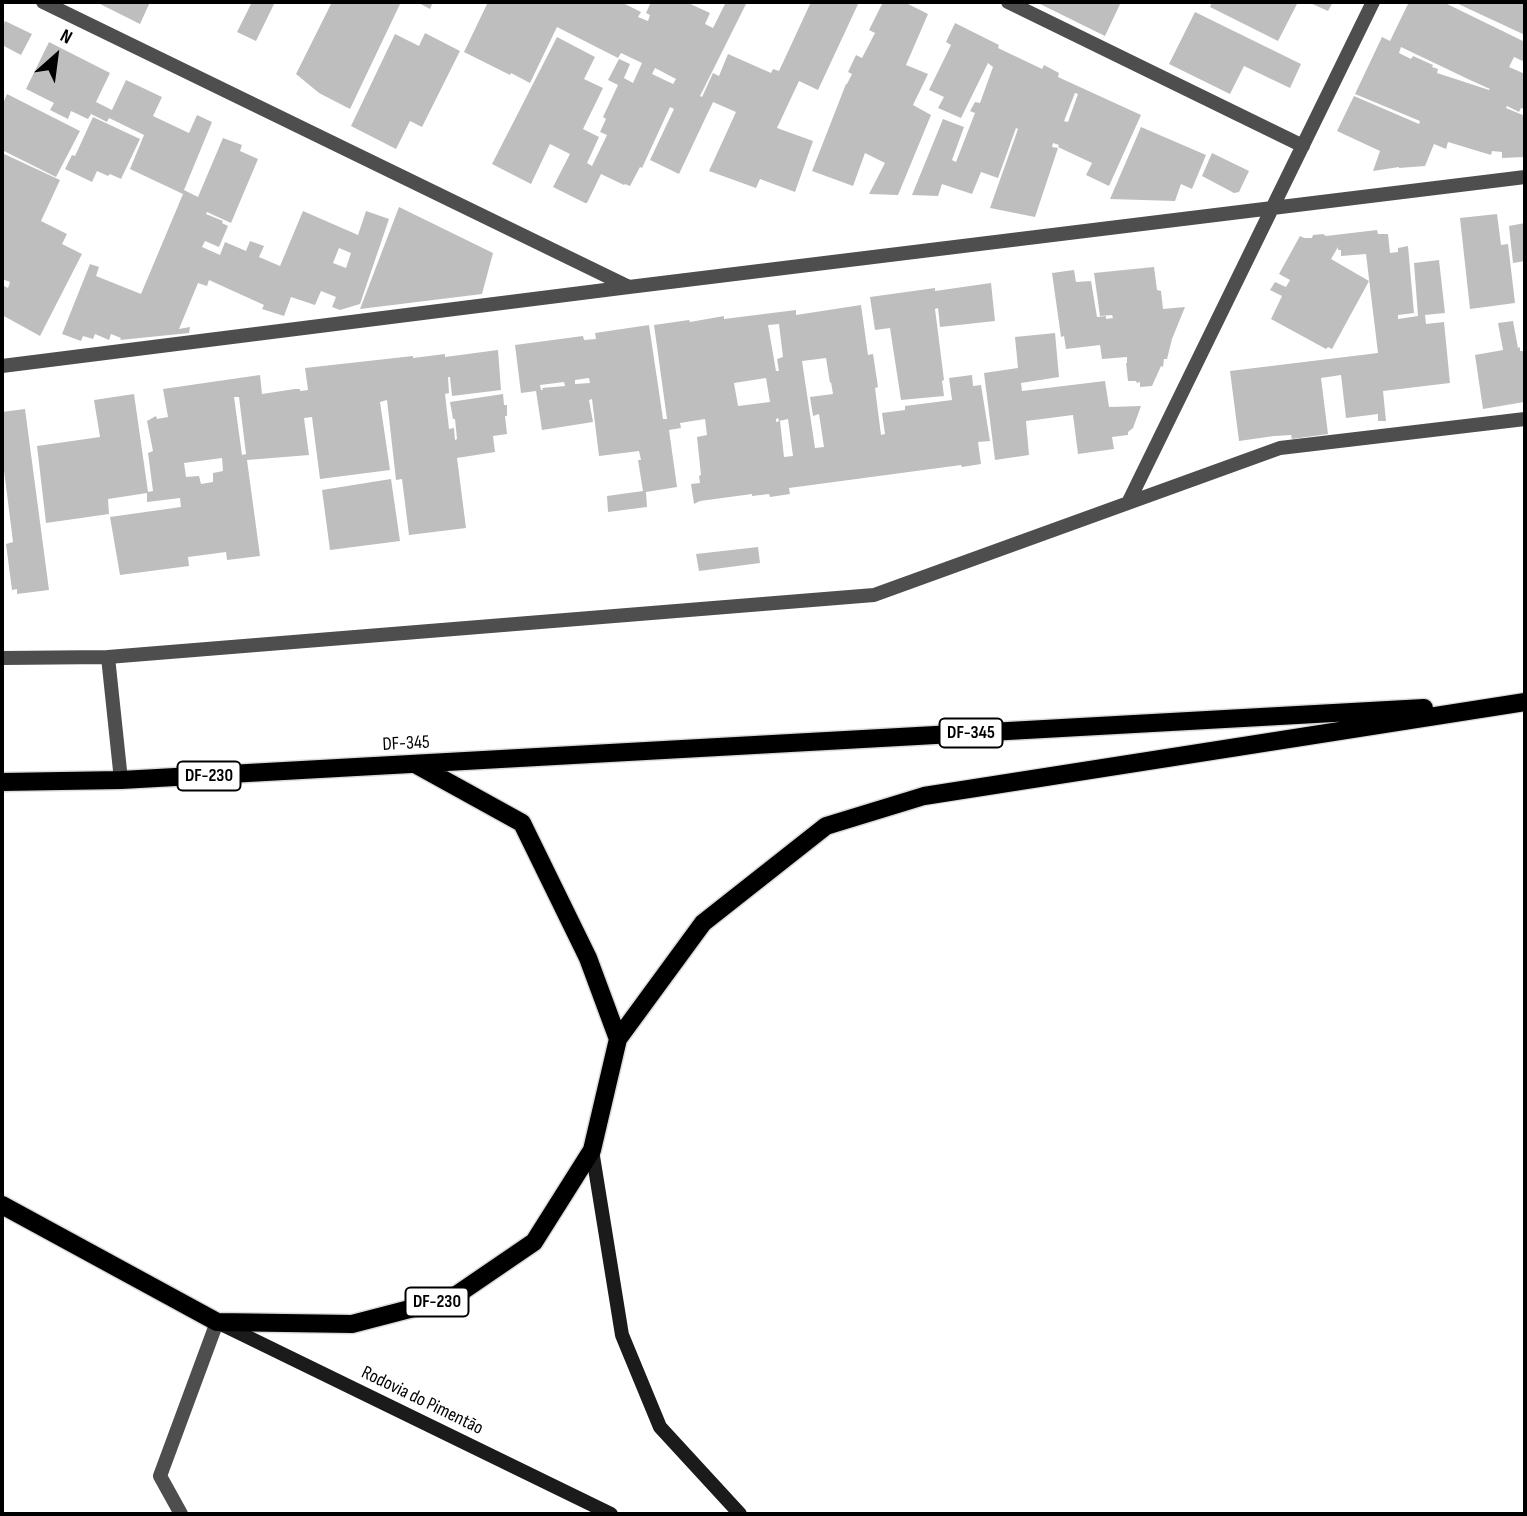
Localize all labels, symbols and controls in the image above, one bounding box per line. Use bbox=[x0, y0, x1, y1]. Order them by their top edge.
north arrow bbox=[21, 21, 91, 91]
text: N bbox=[56, 24, 76, 50]
road number: DF-345 bbox=[940, 718, 1002, 748]
street label: DF-345 bbox=[382, 731, 430, 757]
road number: DF-230 bbox=[178, 762, 241, 790]
road number: DF-230 bbox=[406, 1288, 468, 1316]
street label: Rodovia do Pimentão bbox=[357, 1362, 487, 1440]

